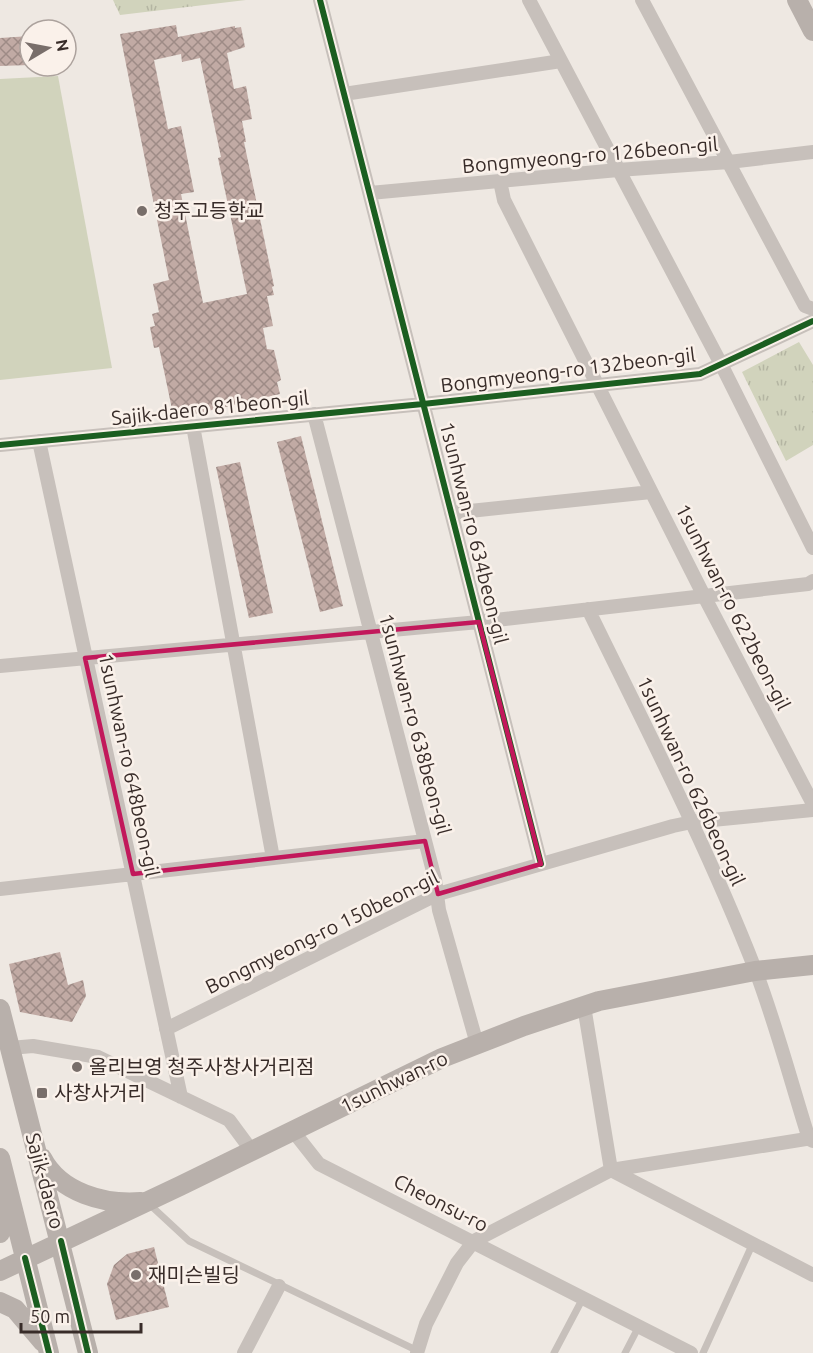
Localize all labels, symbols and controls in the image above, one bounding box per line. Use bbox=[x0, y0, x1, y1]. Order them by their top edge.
north arrow bbox=[18, 18, 78, 78]
text: N bbox=[53, 38, 73, 53]
street label: Bongmyeong-ro 126beon-gil bbox=[461, 132, 719, 177]
place label: 청주고등학교 bbox=[154, 199, 264, 222]
marker: 청주고등학교 bbox=[135, 204, 149, 218]
street label: Bongmyeong-ro 132beon-gil bbox=[439, 342, 697, 397]
street label: Sajik-daero 81beon-gil bbox=[110, 386, 310, 429]
street label: 1sunhwan-ro 634beon-gil bbox=[436, 419, 513, 646]
street label: 1sunhwan-ro 622beon-gil bbox=[671, 500, 795, 714]
street label: 1sunhwan-ro 638beon-gil bbox=[375, 611, 456, 837]
street label: 1sunhwan-ro 648beon-gil bbox=[95, 651, 164, 879]
street label: 1sunhwan-ro 626beon-gil bbox=[633, 673, 750, 889]
street label: Bongmyeong-ro 150beon-gil bbox=[201, 865, 442, 998]
street label: 1sunhwan-ro bbox=[336, 1046, 451, 1117]
place label: 올리브영 청주사창사거리점 bbox=[89, 1055, 314, 1078]
marker: 올리브영 청주사창사거리점 bbox=[70, 1060, 84, 1074]
place label: 사창사거리 bbox=[54, 1081, 146, 1104]
marker: 사창사거리 bbox=[35, 1086, 49, 1100]
street label: Sajik-daero bbox=[22, 1130, 69, 1231]
street label: Cheonsu-ro bbox=[390, 1169, 492, 1236]
place label: 재미슨빌딩 bbox=[148, 1263, 240, 1286]
marker: 재미슨빌딩 bbox=[129, 1268, 143, 1282]
scale bar bbox=[21, 1296, 141, 1334]
text: 50 m bbox=[30, 1306, 70, 1326]

